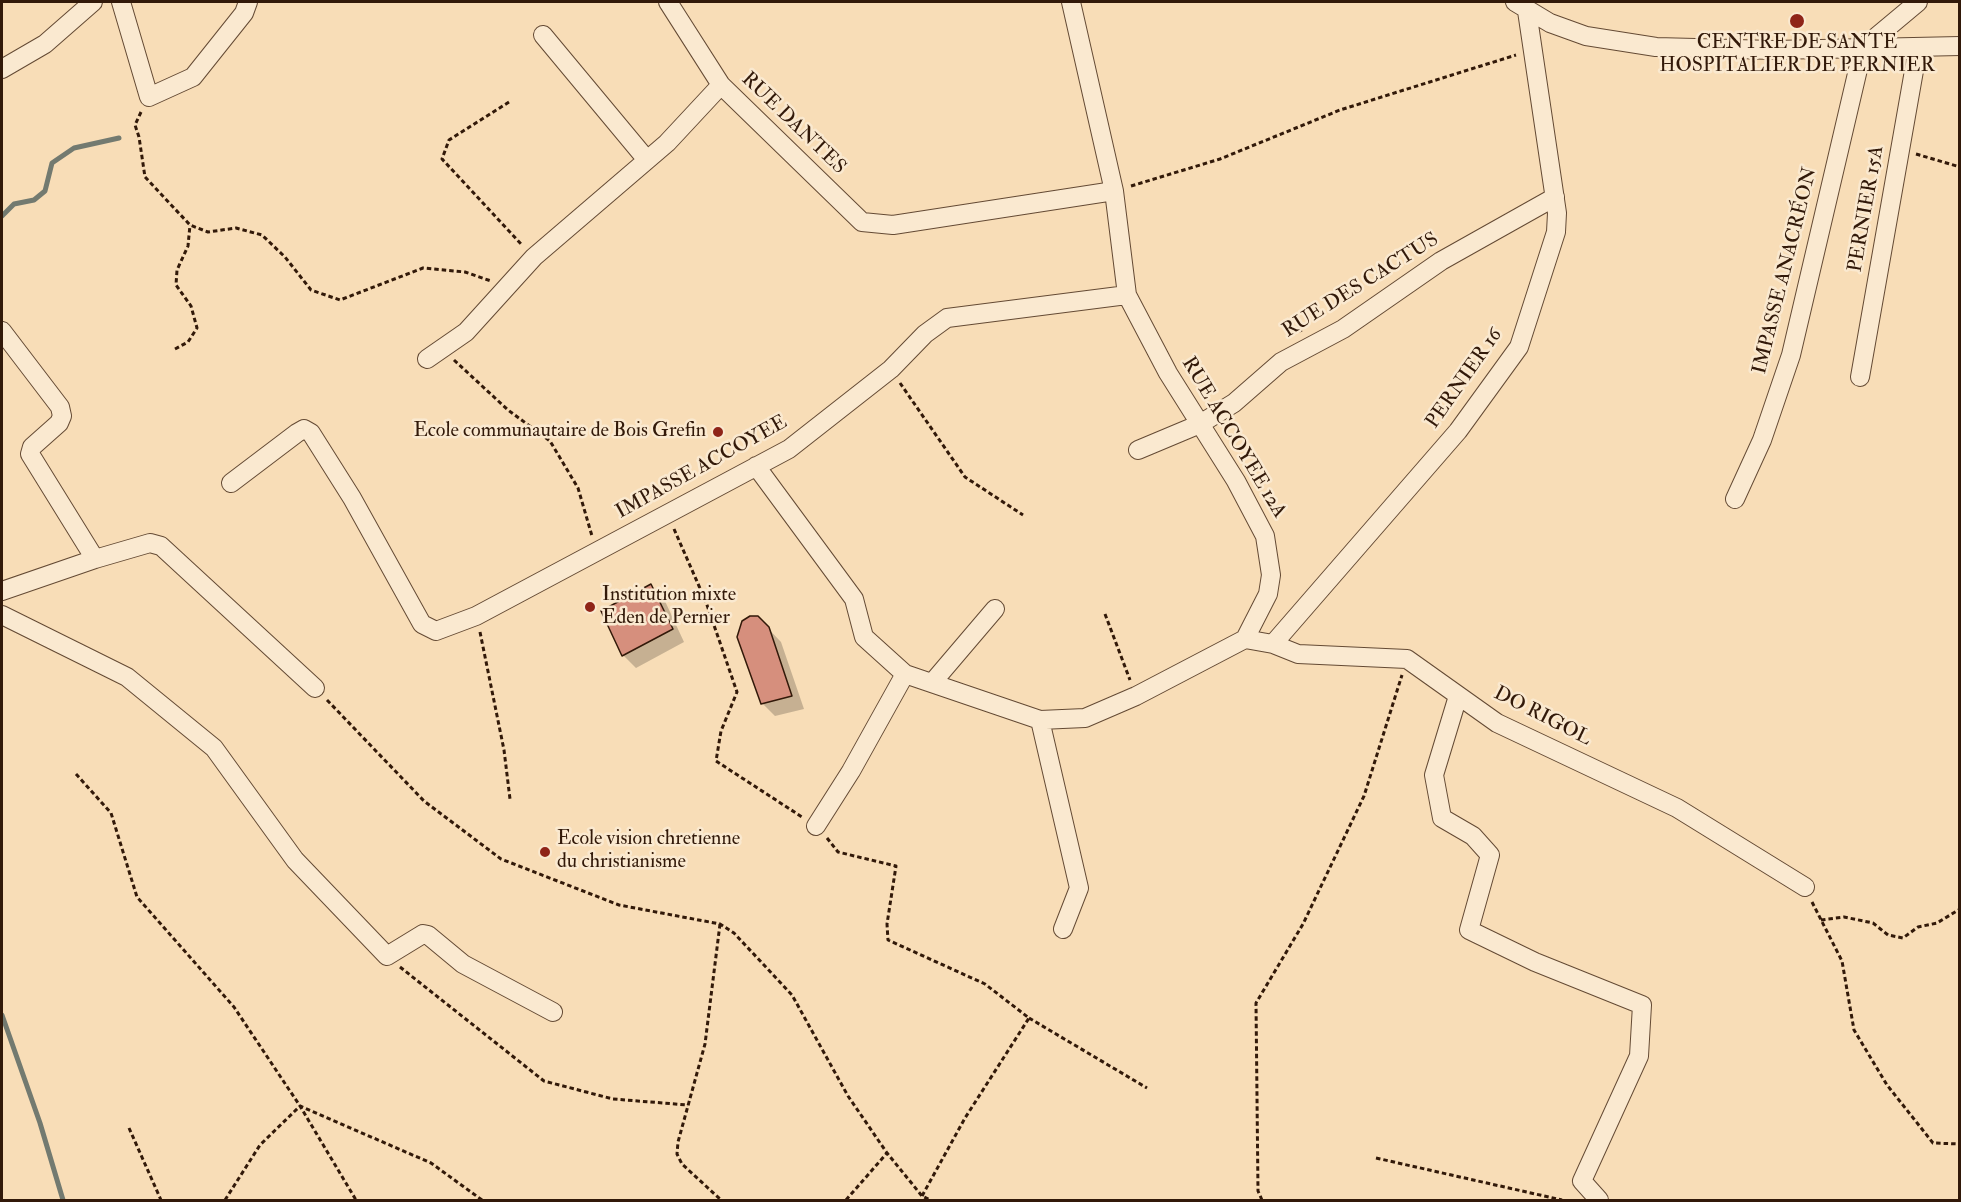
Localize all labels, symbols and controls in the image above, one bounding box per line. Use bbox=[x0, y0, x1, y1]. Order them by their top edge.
marker: CENTRE DE SANTE HOSPITALIER DE PERNIER bbox=[1788, 12, 1806, 30]
place label: CENTRE DE SANTE HOSPITALIER DE PERNIER bbox=[1659, 32, 1935, 79]
street label: RUE DANTES bbox=[736, 68, 850, 180]
street label: PERNIER 15A bbox=[1844, 144, 1890, 274]
street label: IMPASSE ANACRÉON bbox=[1749, 165, 1823, 377]
street label: RUE DES CACTUS bbox=[1279, 228, 1443, 344]
street label: PERNIER 16 bbox=[1422, 324, 1508, 434]
street label: RUE ACCOYEE 12A bbox=[1175, 353, 1291, 523]
street label: IMPASSE ACCOYEE bbox=[612, 411, 792, 525]
place label: Ecole communautaire de Bois Grefin bbox=[413, 420, 706, 444]
marker: Ecole communautaire de Bois Grefin bbox=[711, 425, 725, 439]
place label: Institution mixte Eden de Pernier bbox=[602, 584, 736, 631]
marker: Institution mixte Eden de Pernier bbox=[583, 600, 597, 614]
street label: DO RIGOL bbox=[1489, 682, 1595, 752]
place label: Ecole vision chretienne du christianisme bbox=[557, 828, 740, 875]
marker: Ecole vision chretienne du christianisme bbox=[538, 845, 552, 859]

